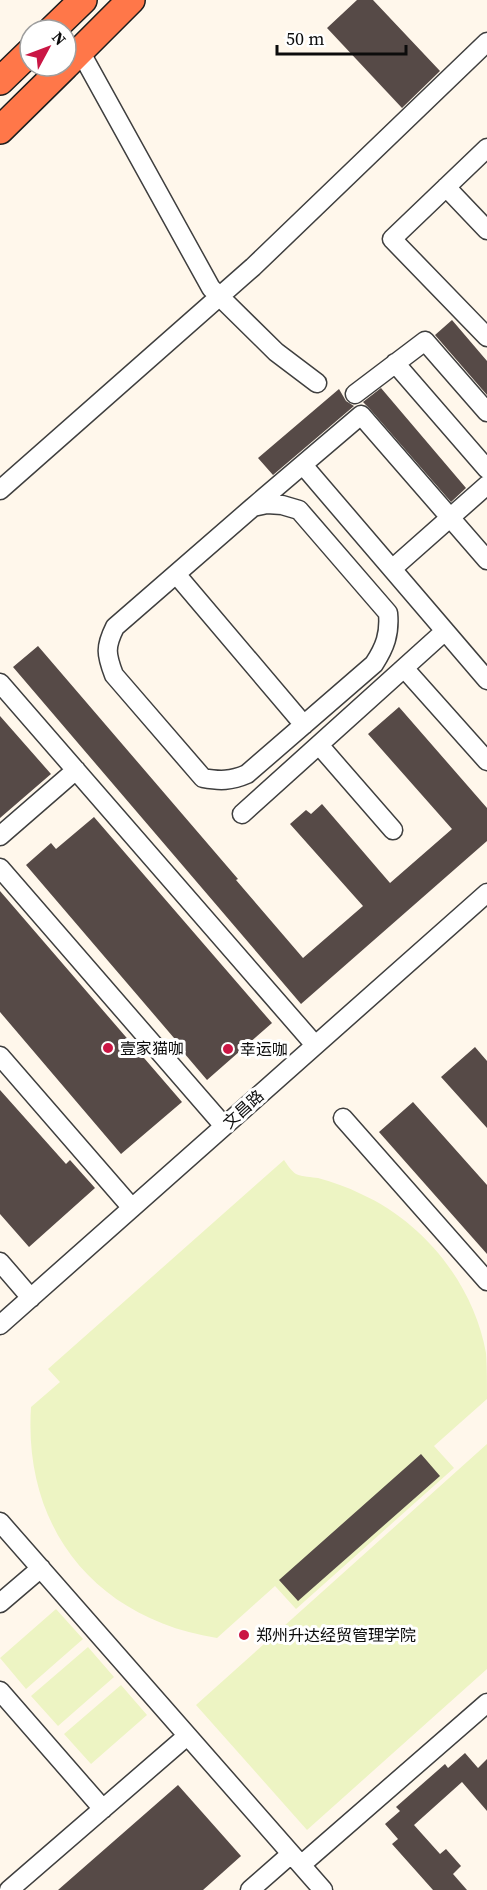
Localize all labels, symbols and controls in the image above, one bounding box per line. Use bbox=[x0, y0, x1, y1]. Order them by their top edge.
north arrow bbox=[18, 18, 78, 78]
scale bar bbox=[277, 18, 406, 56]
text: 50 m bbox=[286, 26, 324, 51]
text: N bbox=[47, 27, 72, 50]
place label: 壹家猫咖 bbox=[120, 1037, 184, 1059]
place label: 幸运咖 bbox=[240, 1038, 288, 1060]
marker: 壹家猫咖 bbox=[101, 1041, 115, 1055]
marker: 幸运咖 bbox=[221, 1042, 235, 1056]
street label: 文昌路 bbox=[218, 1085, 268, 1133]
place label: 郑州升达经贸管理学院 bbox=[256, 1624, 416, 1646]
marker: 郑州升达经贸管理学院 bbox=[237, 1628, 251, 1642]

